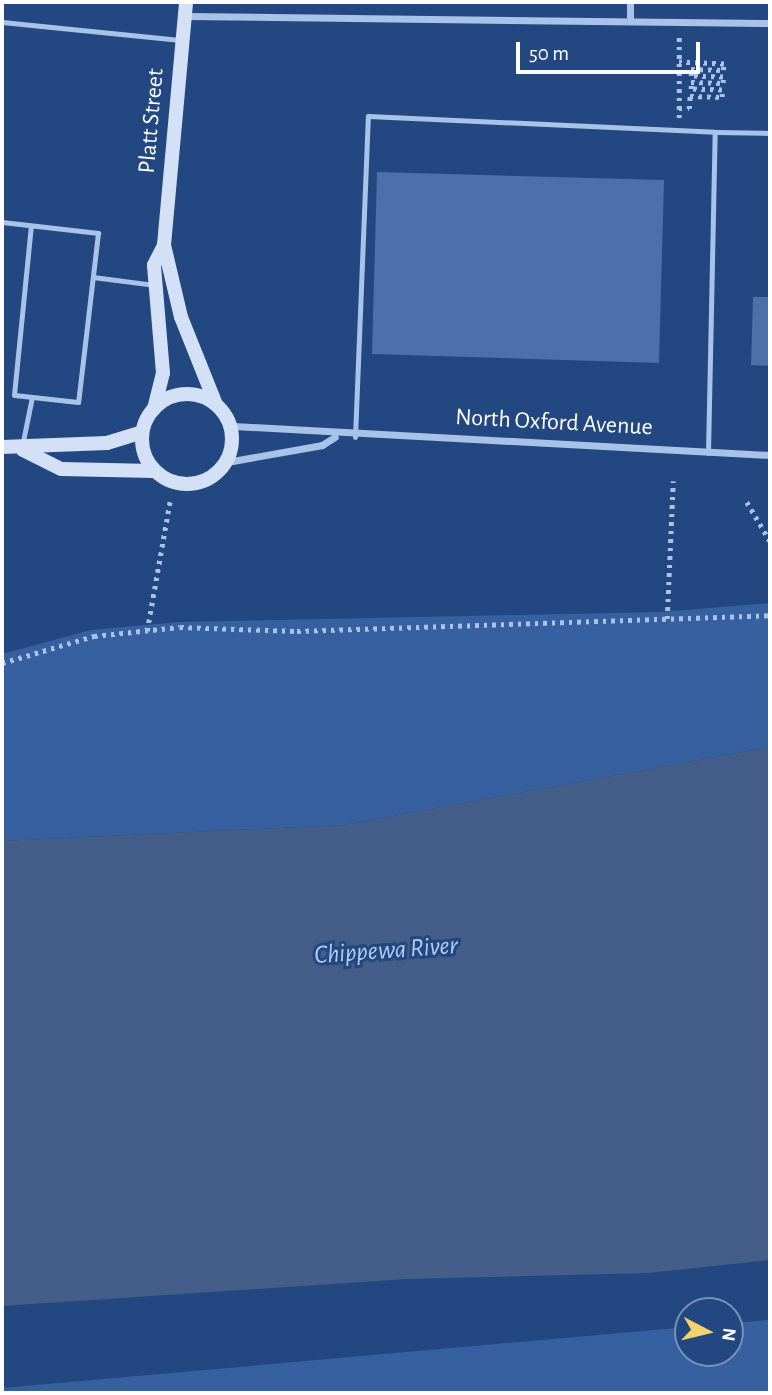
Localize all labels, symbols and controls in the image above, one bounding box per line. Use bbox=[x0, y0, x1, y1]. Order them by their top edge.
scale bar bbox=[520, 28, 704, 72]
text: 50 m bbox=[529, 43, 569, 64]
street label: Platt Street bbox=[133, 67, 171, 175]
street label: North Oxford Avenue bbox=[455, 403, 653, 443]
water label: Chippewa River bbox=[313, 930, 459, 972]
north arrow bbox=[674, 1297, 744, 1367]
text: N bbox=[718, 1327, 739, 1342]

